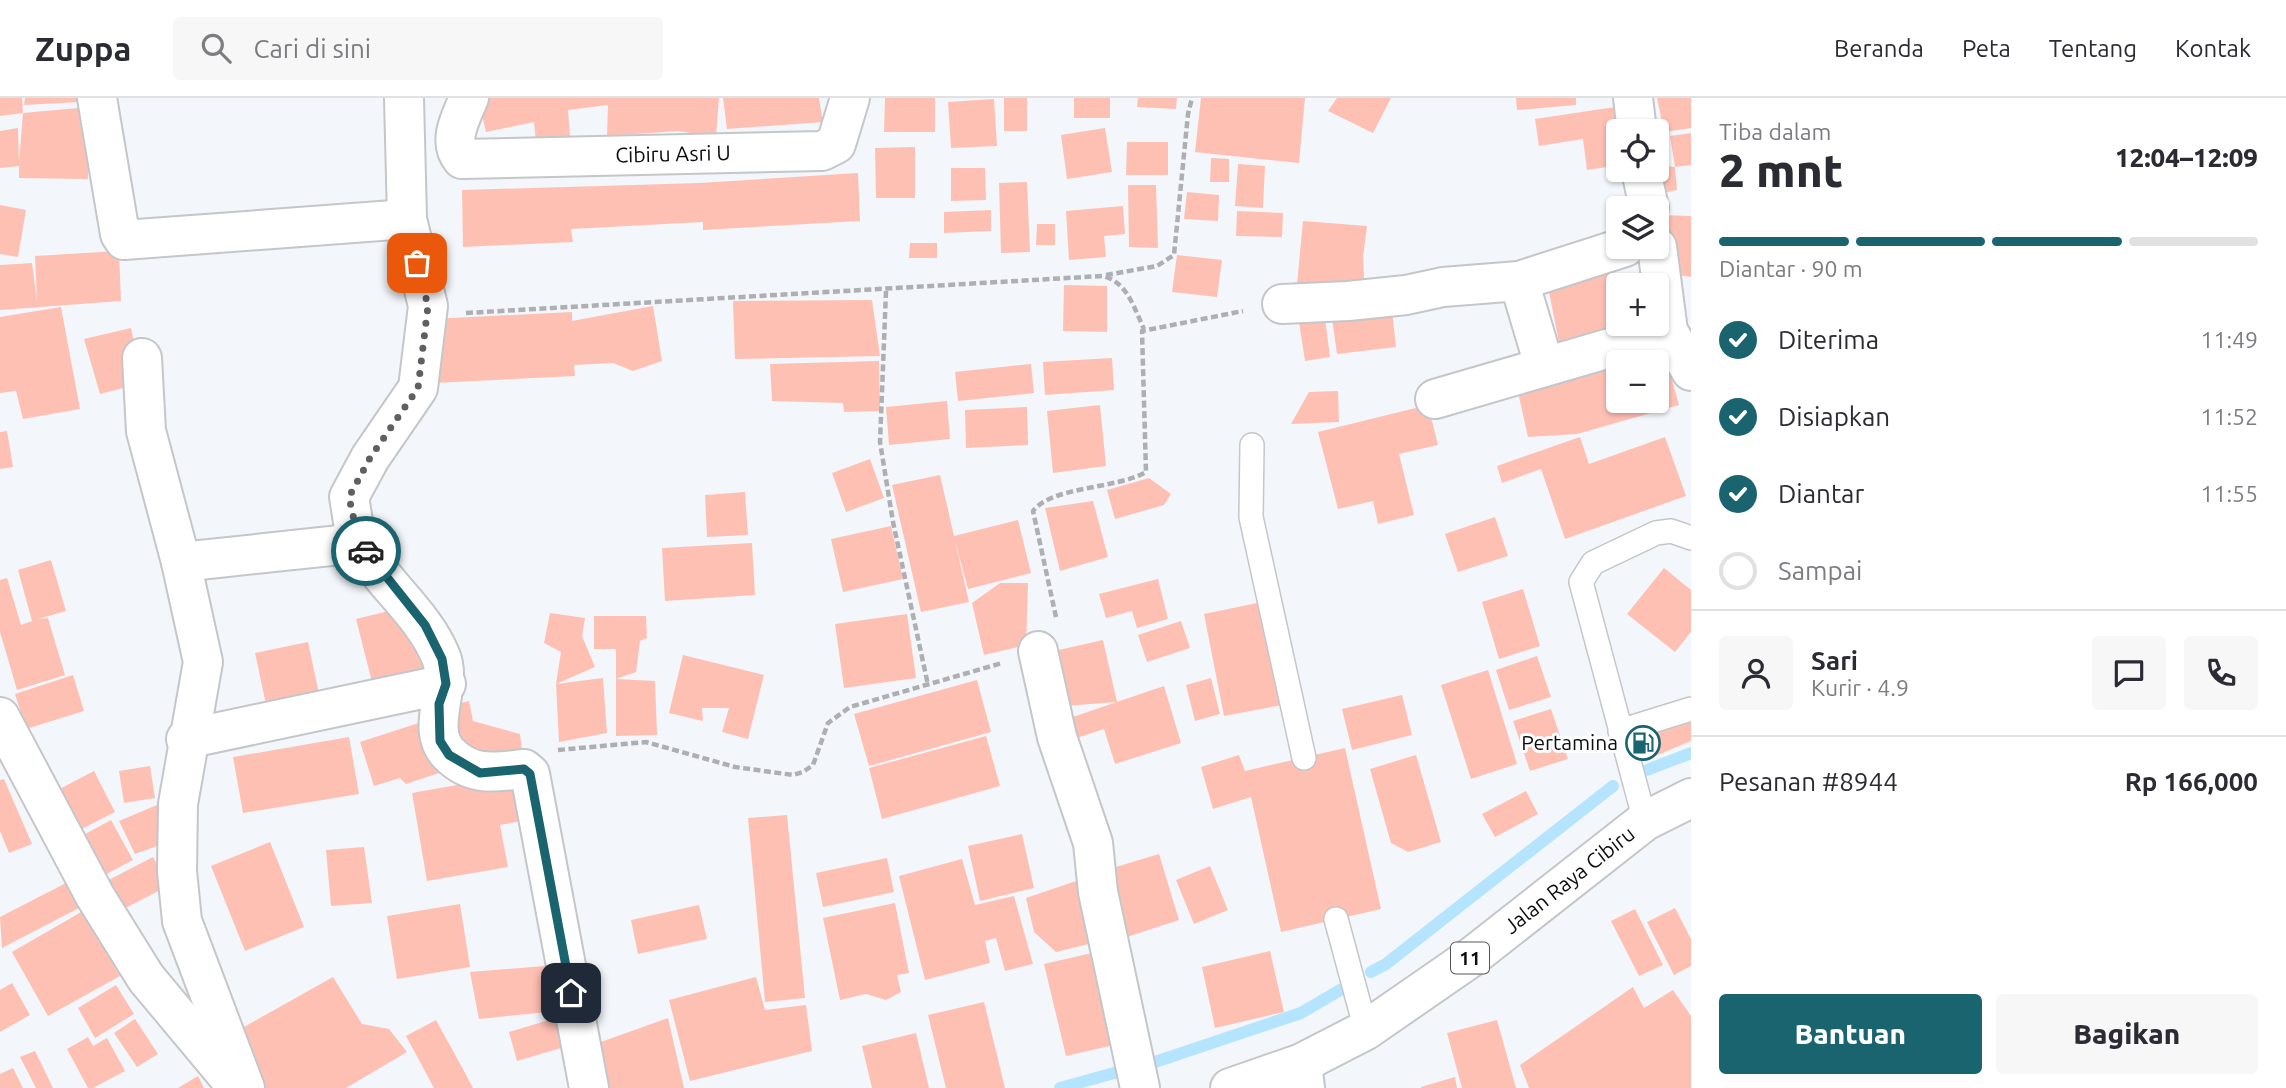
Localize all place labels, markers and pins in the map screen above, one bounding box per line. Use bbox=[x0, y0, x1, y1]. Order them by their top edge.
pin bbox=[387, 233, 447, 293]
fuel station icon: Pertamina bbox=[1624, 724, 1662, 762]
place label: Pertamina bbox=[1521, 730, 1618, 754]
pin bbox=[541, 963, 601, 1023]

